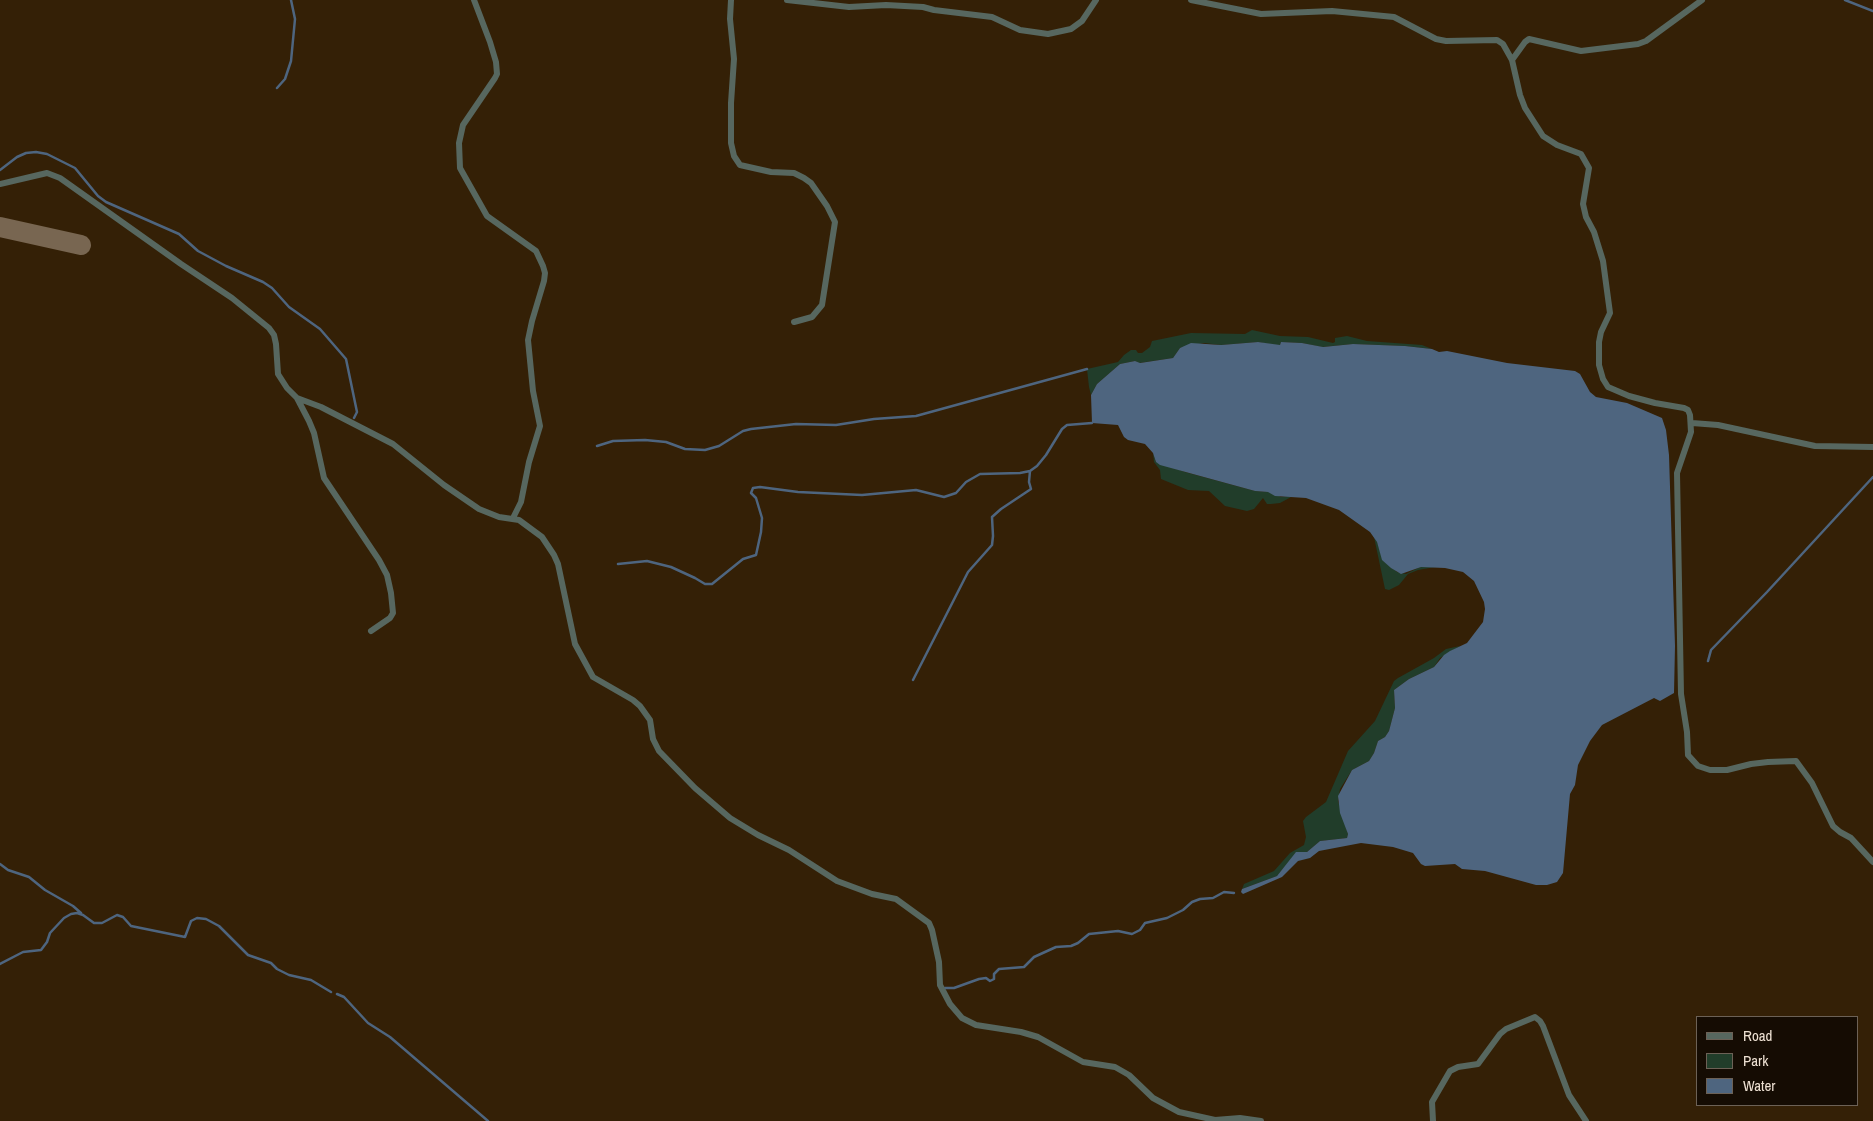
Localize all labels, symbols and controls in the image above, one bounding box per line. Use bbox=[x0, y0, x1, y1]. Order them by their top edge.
legend bbox=[1696, 1016, 1858, 1106]
text: Road bbox=[1743, 1025, 1772, 1046]
text: Park bbox=[1743, 1050, 1768, 1071]
text: Water bbox=[1743, 1075, 1775, 1096]

